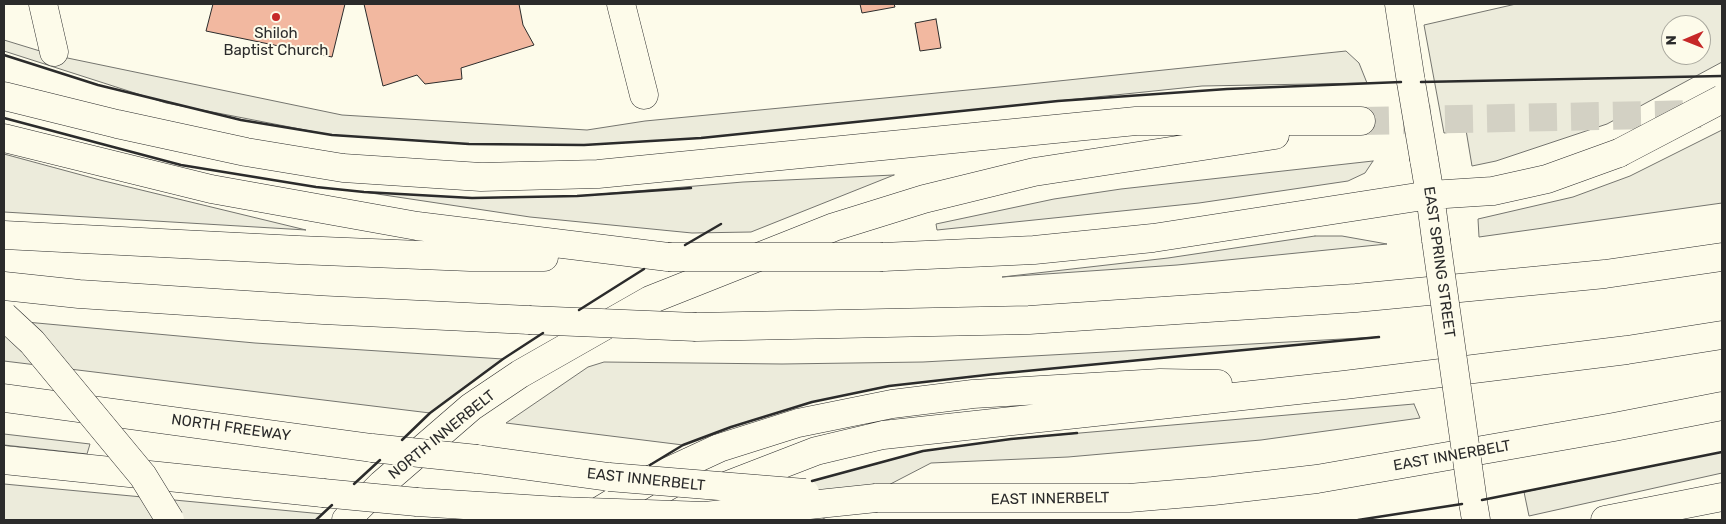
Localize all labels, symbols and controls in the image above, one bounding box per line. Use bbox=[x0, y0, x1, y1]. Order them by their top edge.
marker: Shiloh Baptist Church bbox=[270, 11, 282, 23]
north arrow bbox=[1661, 15, 1711, 65]
place label: Shiloh Baptist Church bbox=[224, 25, 328, 60]
text: N bbox=[1663, 35, 1680, 45]
street label: EAST SPRING STREET bbox=[1419, 185, 1459, 339]
street label: NORTH INNERBELT bbox=[385, 387, 499, 483]
street label: NORTH FREEWAY bbox=[170, 411, 292, 445]
street label: EAST INNERBELT bbox=[1392, 437, 1512, 475]
street label: EAST INNERBELT bbox=[586, 465, 706, 495]
street label: EAST INNERBELT bbox=[990, 489, 1110, 509]

